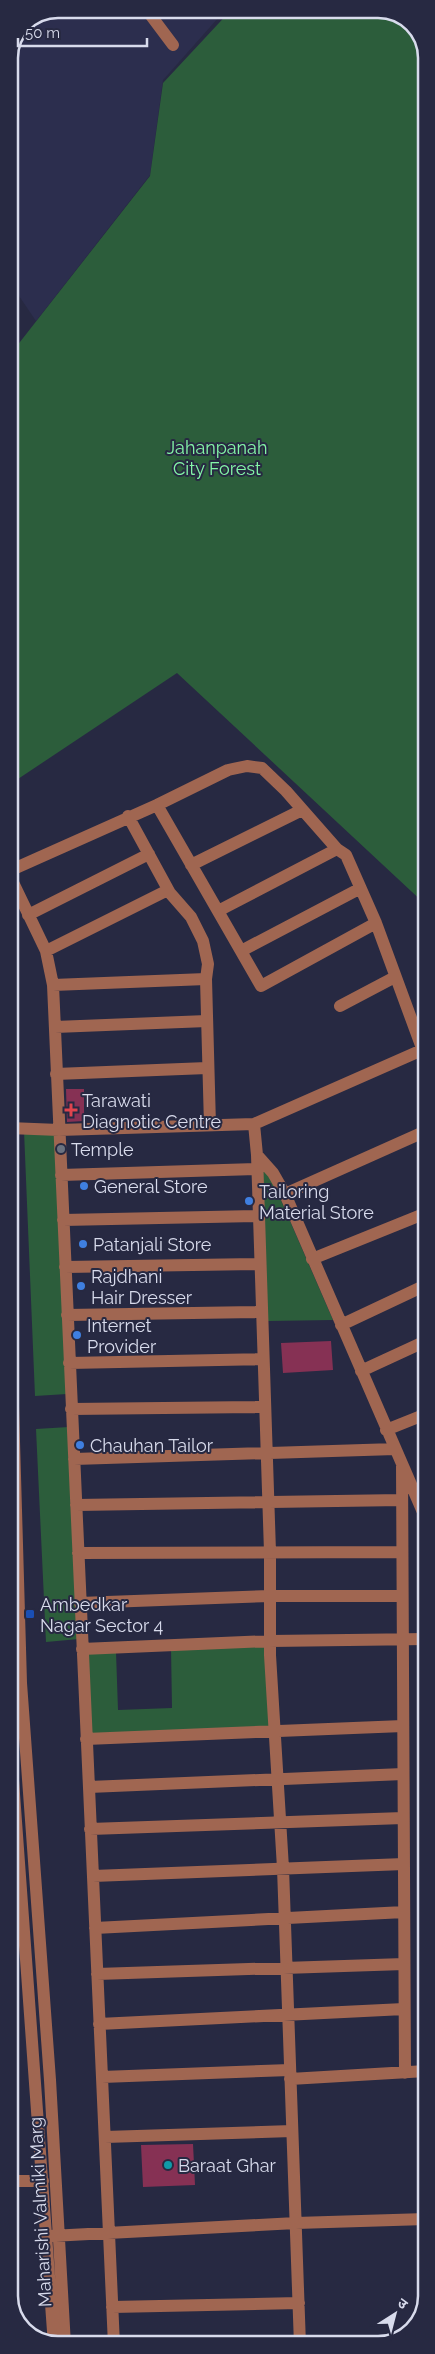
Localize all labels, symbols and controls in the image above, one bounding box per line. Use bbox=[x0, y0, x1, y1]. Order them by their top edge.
scale bar bbox=[18, 15, 146, 47]
text: 50 m bbox=[25, 24, 60, 42]
park label: Jahanpanah City Forest bbox=[167, 437, 267, 479]
place label: Tarawati Diagnotic Centre bbox=[82, 1090, 222, 1132]
marker: Tarawati Diagnotic Centre bbox=[64, 1103, 78, 1117]
place label: Temple bbox=[71, 1139, 134, 1160]
marker: Temple bbox=[55, 1143, 67, 1155]
place label: General Store bbox=[94, 1176, 208, 1197]
marker: General Store bbox=[78, 1180, 90, 1192]
place label: Tailoring Material Store bbox=[259, 1181, 374, 1223]
marker: Tailoring Material Store bbox=[243, 1195, 255, 1207]
place label: Patanjali Store bbox=[93, 1234, 212, 1255]
marker: Patanjali Store bbox=[77, 1238, 89, 1250]
place label: Rajdhani Hair Dresser bbox=[91, 1266, 193, 1308]
marker: Rajdhani Hair Dresser bbox=[75, 1280, 87, 1292]
place label: Internet Provider bbox=[87, 1315, 157, 1357]
marker: Internet Provider bbox=[71, 1329, 83, 1341]
place label: Chauhan Tailor bbox=[90, 1435, 214, 1456]
marker: Chauhan Tailor bbox=[74, 1439, 86, 1451]
place label: Ambedkar Nagar Sector 4 bbox=[40, 1594, 163, 1636]
marker: Ambedkar Nagar Sector 4 bbox=[24, 1608, 36, 1620]
street label: Maharishi Valmiki Marg bbox=[25, 2116, 55, 2308]
place label: Baraat Ghar bbox=[178, 2155, 276, 2176]
marker: Baraat Ghar bbox=[162, 2159, 174, 2171]
north arrow bbox=[370, 2289, 420, 2339]
text: उ bbox=[395, 2295, 411, 2313]

